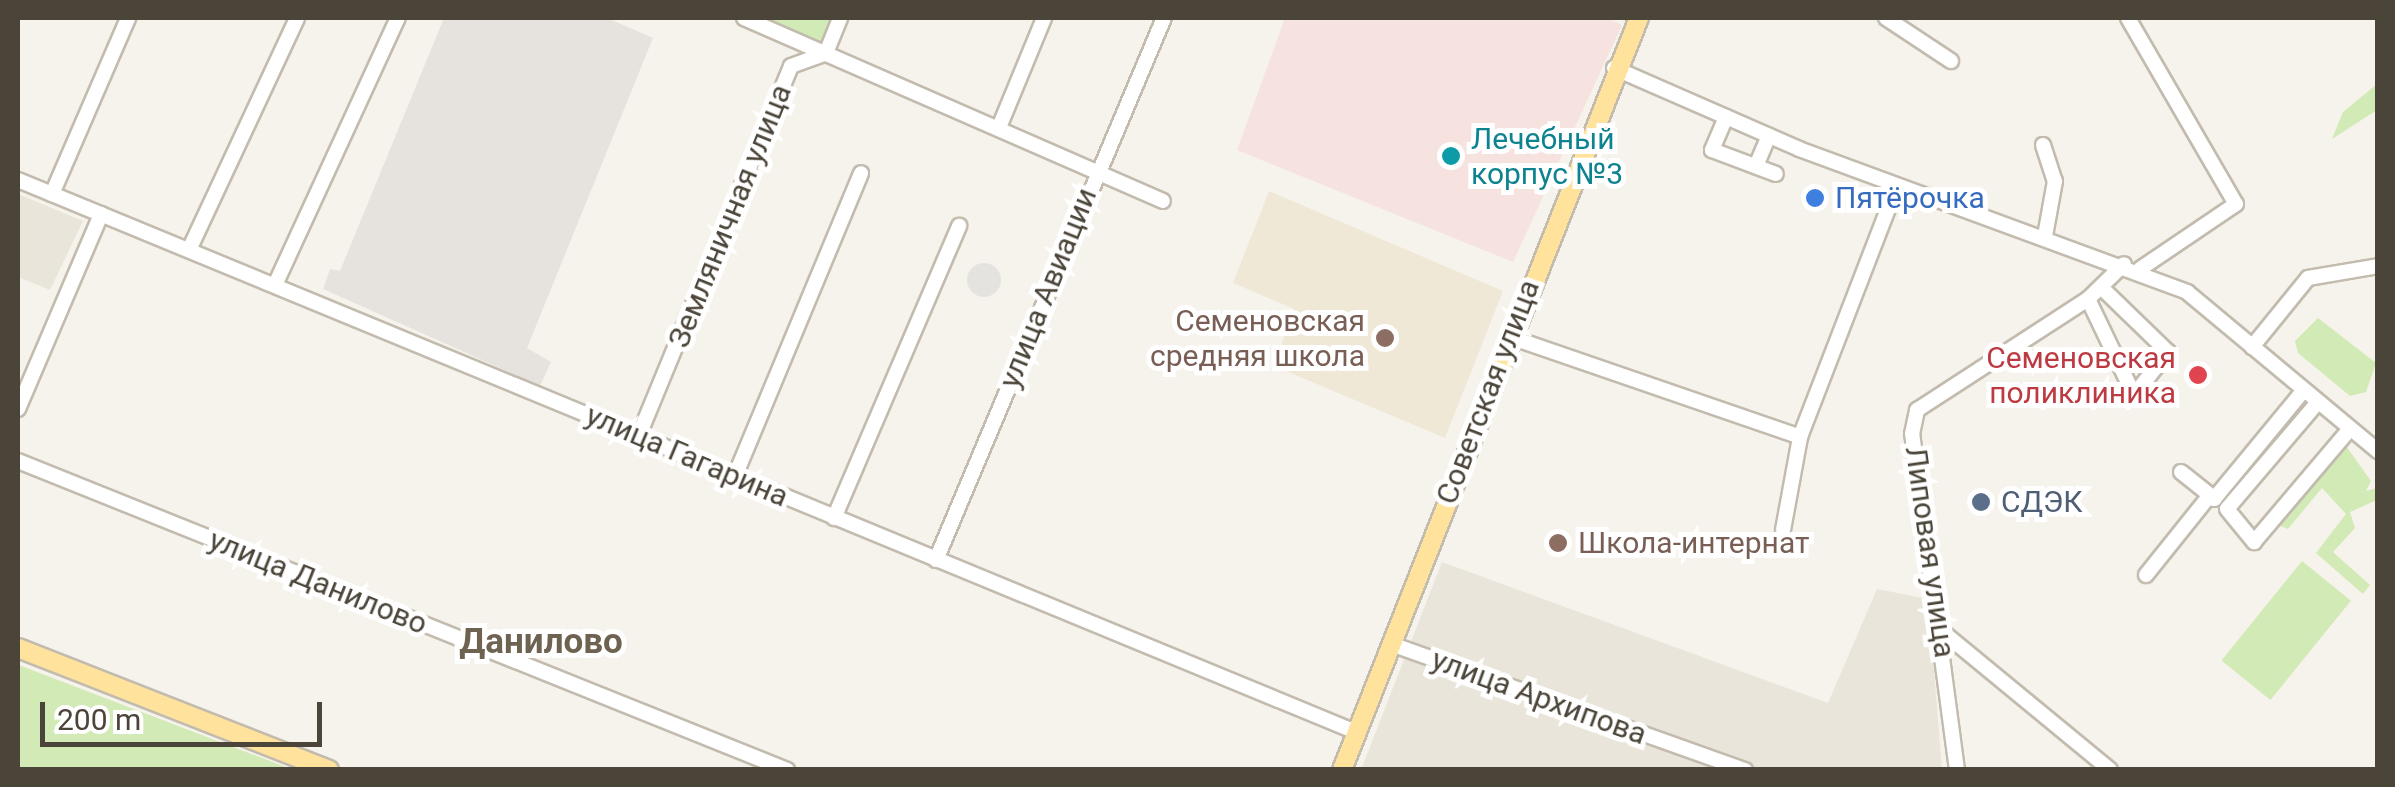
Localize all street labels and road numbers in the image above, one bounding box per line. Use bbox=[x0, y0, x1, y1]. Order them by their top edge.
street label: Земляничная улица bbox=[661, 79, 799, 353]
street label: улица Авиации bbox=[991, 183, 1105, 393]
street label: Советская улица bbox=[1429, 275, 1547, 509]
street label: улица Гагарина bbox=[580, 397, 794, 515]
street label: Липовая улица bbox=[1897, 444, 1963, 660]
street label: улица Данилово bbox=[204, 522, 432, 642]
street label: улица Архипова bbox=[1427, 641, 1651, 753]

